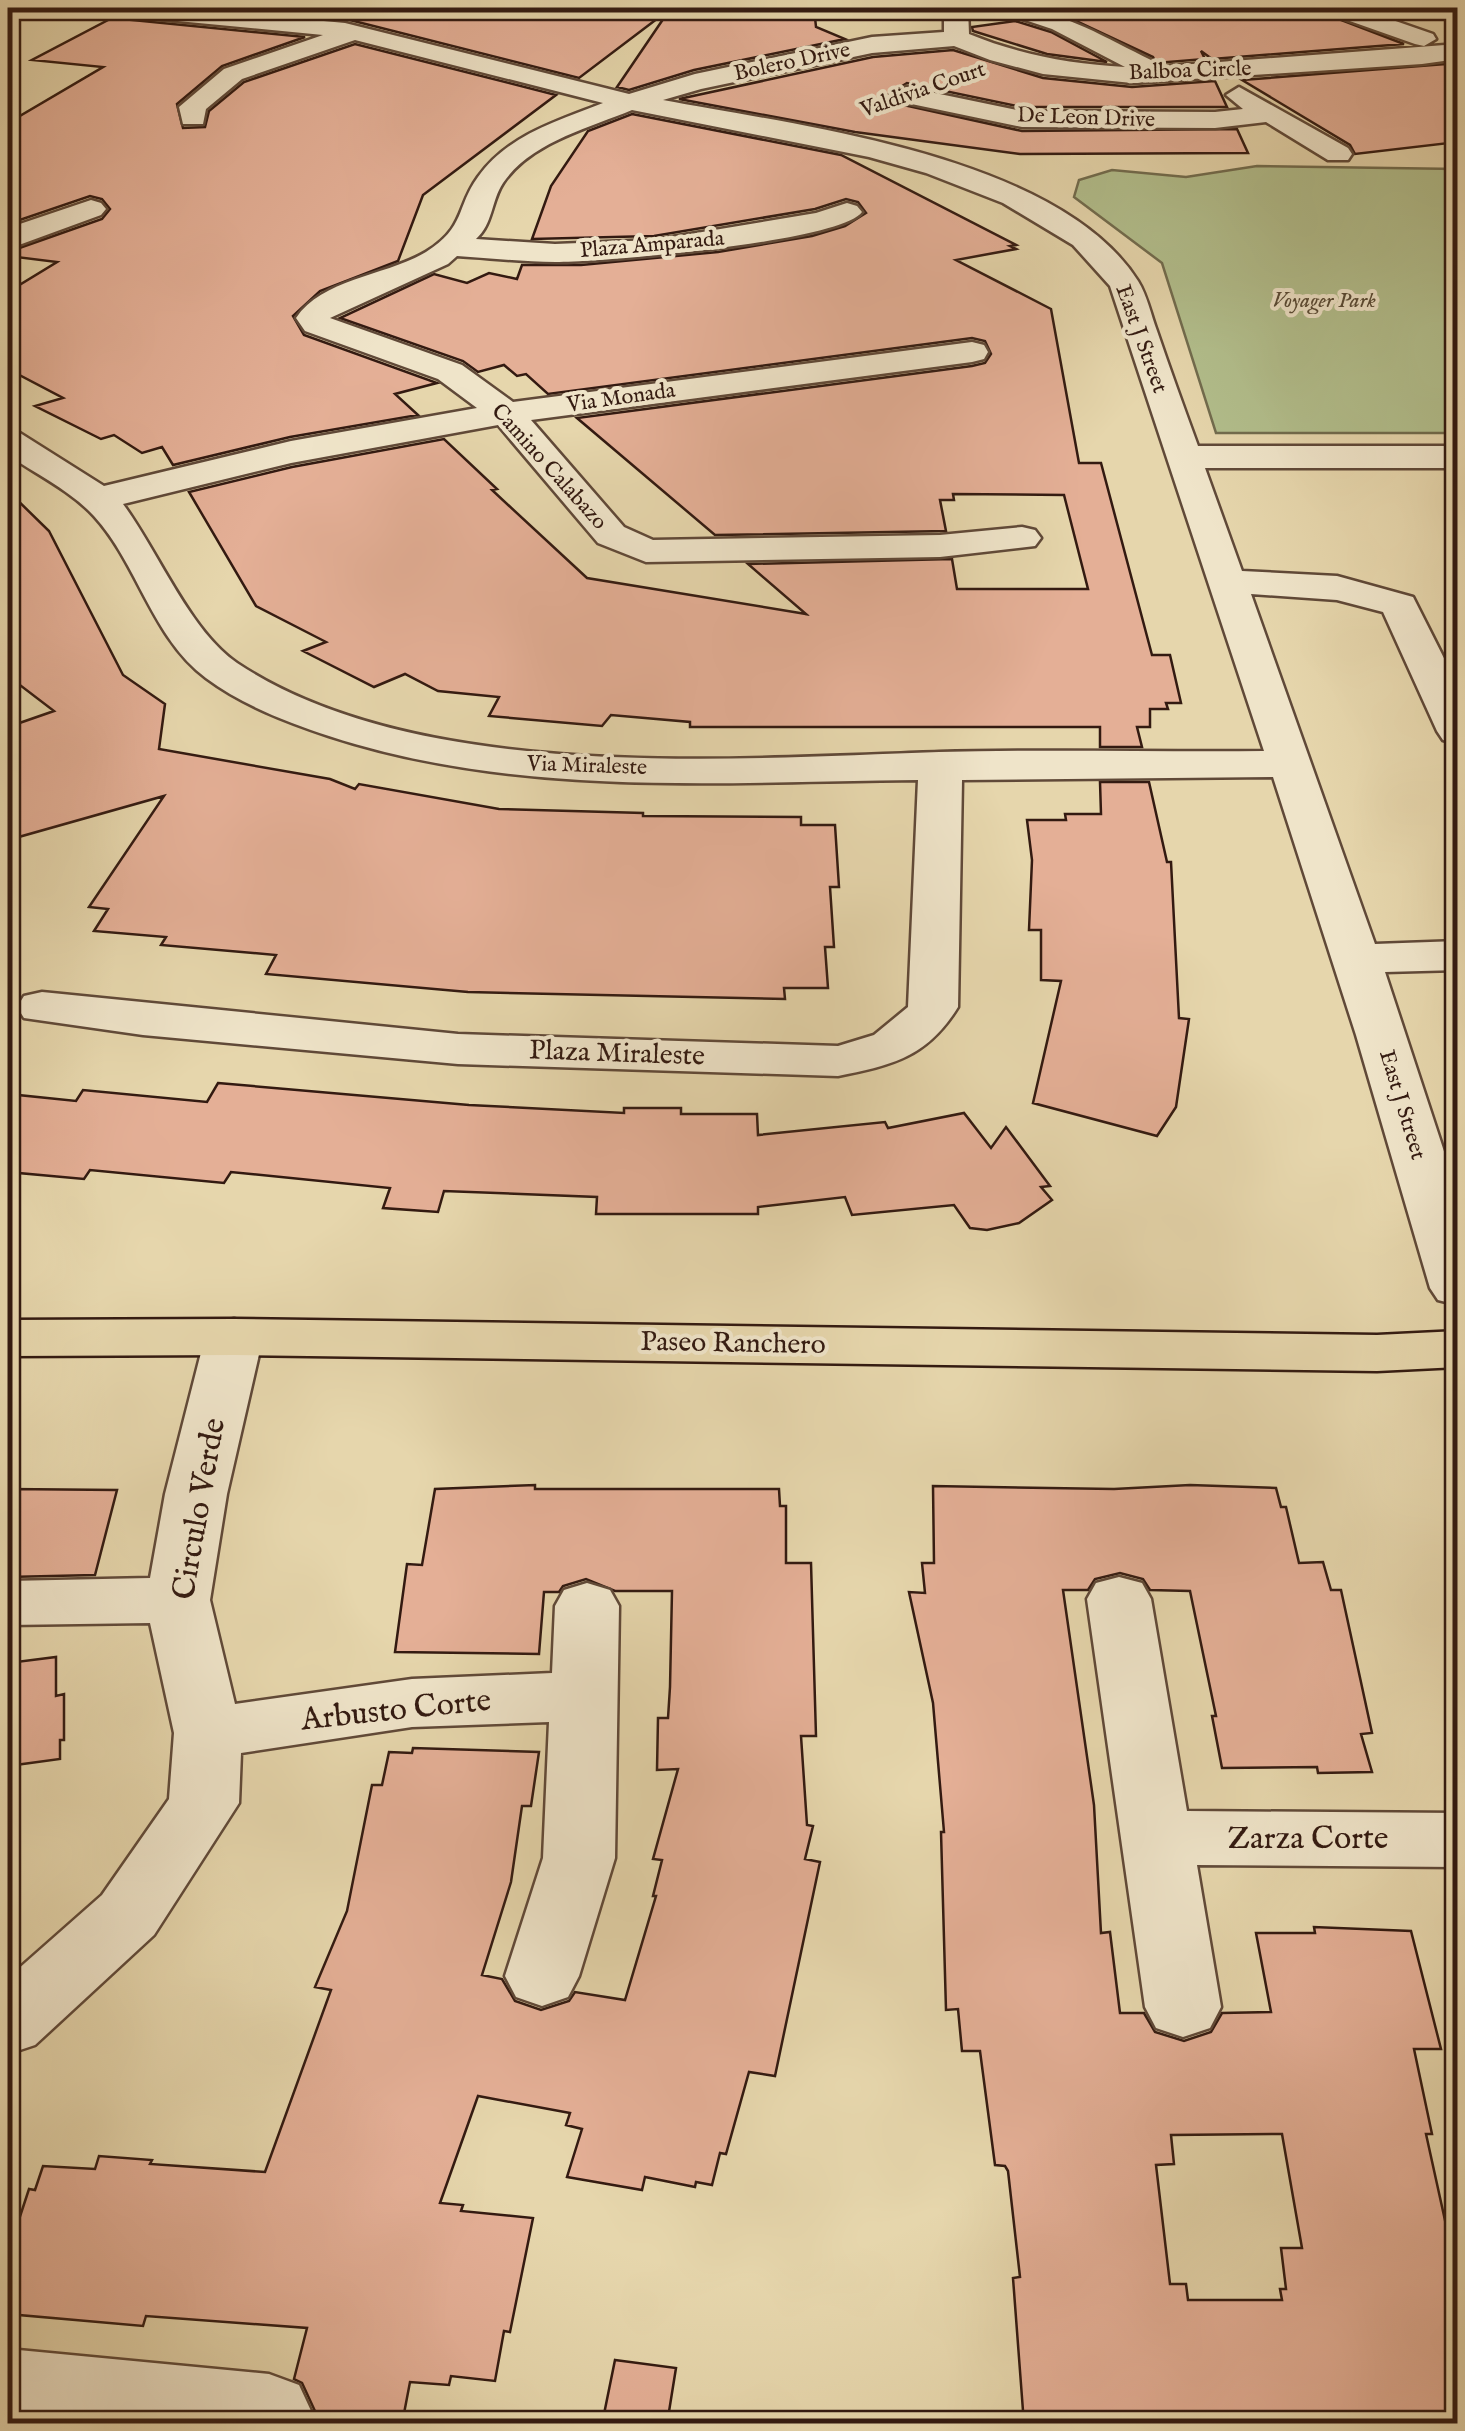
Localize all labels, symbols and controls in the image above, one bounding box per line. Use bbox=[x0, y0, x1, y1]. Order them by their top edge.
street label: Bolero Drive bbox=[731, 36, 853, 88]
street label: Valdivia Court bbox=[856, 55, 990, 125]
street label: Balboa Circle bbox=[1128, 55, 1252, 87]
street label: De Leon Drive bbox=[1017, 102, 1155, 134]
street label: Plaza Amparada bbox=[579, 225, 726, 265]
street label: East J Street bbox=[1108, 281, 1174, 397]
park label: Voyager Park bbox=[1272, 287, 1376, 315]
street label: Via Monada bbox=[564, 376, 678, 420]
street label: Camino Calabazo bbox=[485, 398, 613, 536]
street label: Via Miraleste bbox=[525, 750, 648, 782]
street label: Plaza Miraleste bbox=[528, 1033, 706, 1075]
street label: East J Street bbox=[1372, 1047, 1432, 1164]
street label: Paseo Ranchero bbox=[640, 1325, 826, 1363]
street label: Circulo Verde bbox=[164, 1415, 236, 1603]
street label: Arbusto Corte bbox=[298, 1681, 493, 1741]
street label: Zarza Corte bbox=[1227, 1819, 1389, 1860]

